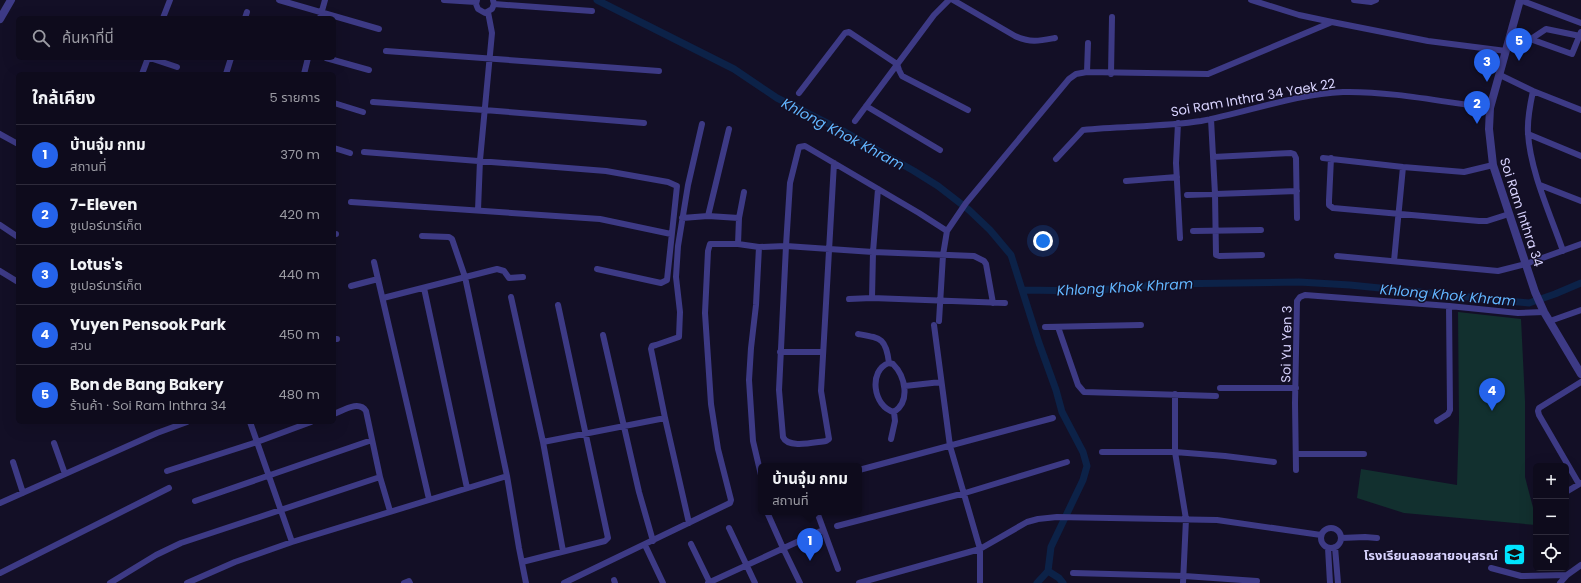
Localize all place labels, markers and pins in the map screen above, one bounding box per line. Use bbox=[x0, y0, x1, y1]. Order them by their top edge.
pin: 5 bbox=[1506, 28, 1532, 61]
pin: 3 bbox=[1474, 49, 1500, 82]
pin: 2 bbox=[1464, 91, 1490, 124]
pin: 4 bbox=[1479, 378, 1505, 411]
pin: 1 bbox=[797, 528, 823, 561]
school or university icon: โรงเรียนลอยสายอนุสรณ์ bbox=[1501, 542, 1527, 568]
place label: โรงเรียนลอยสายอนุสรณ์ bbox=[1364, 546, 1498, 565]

